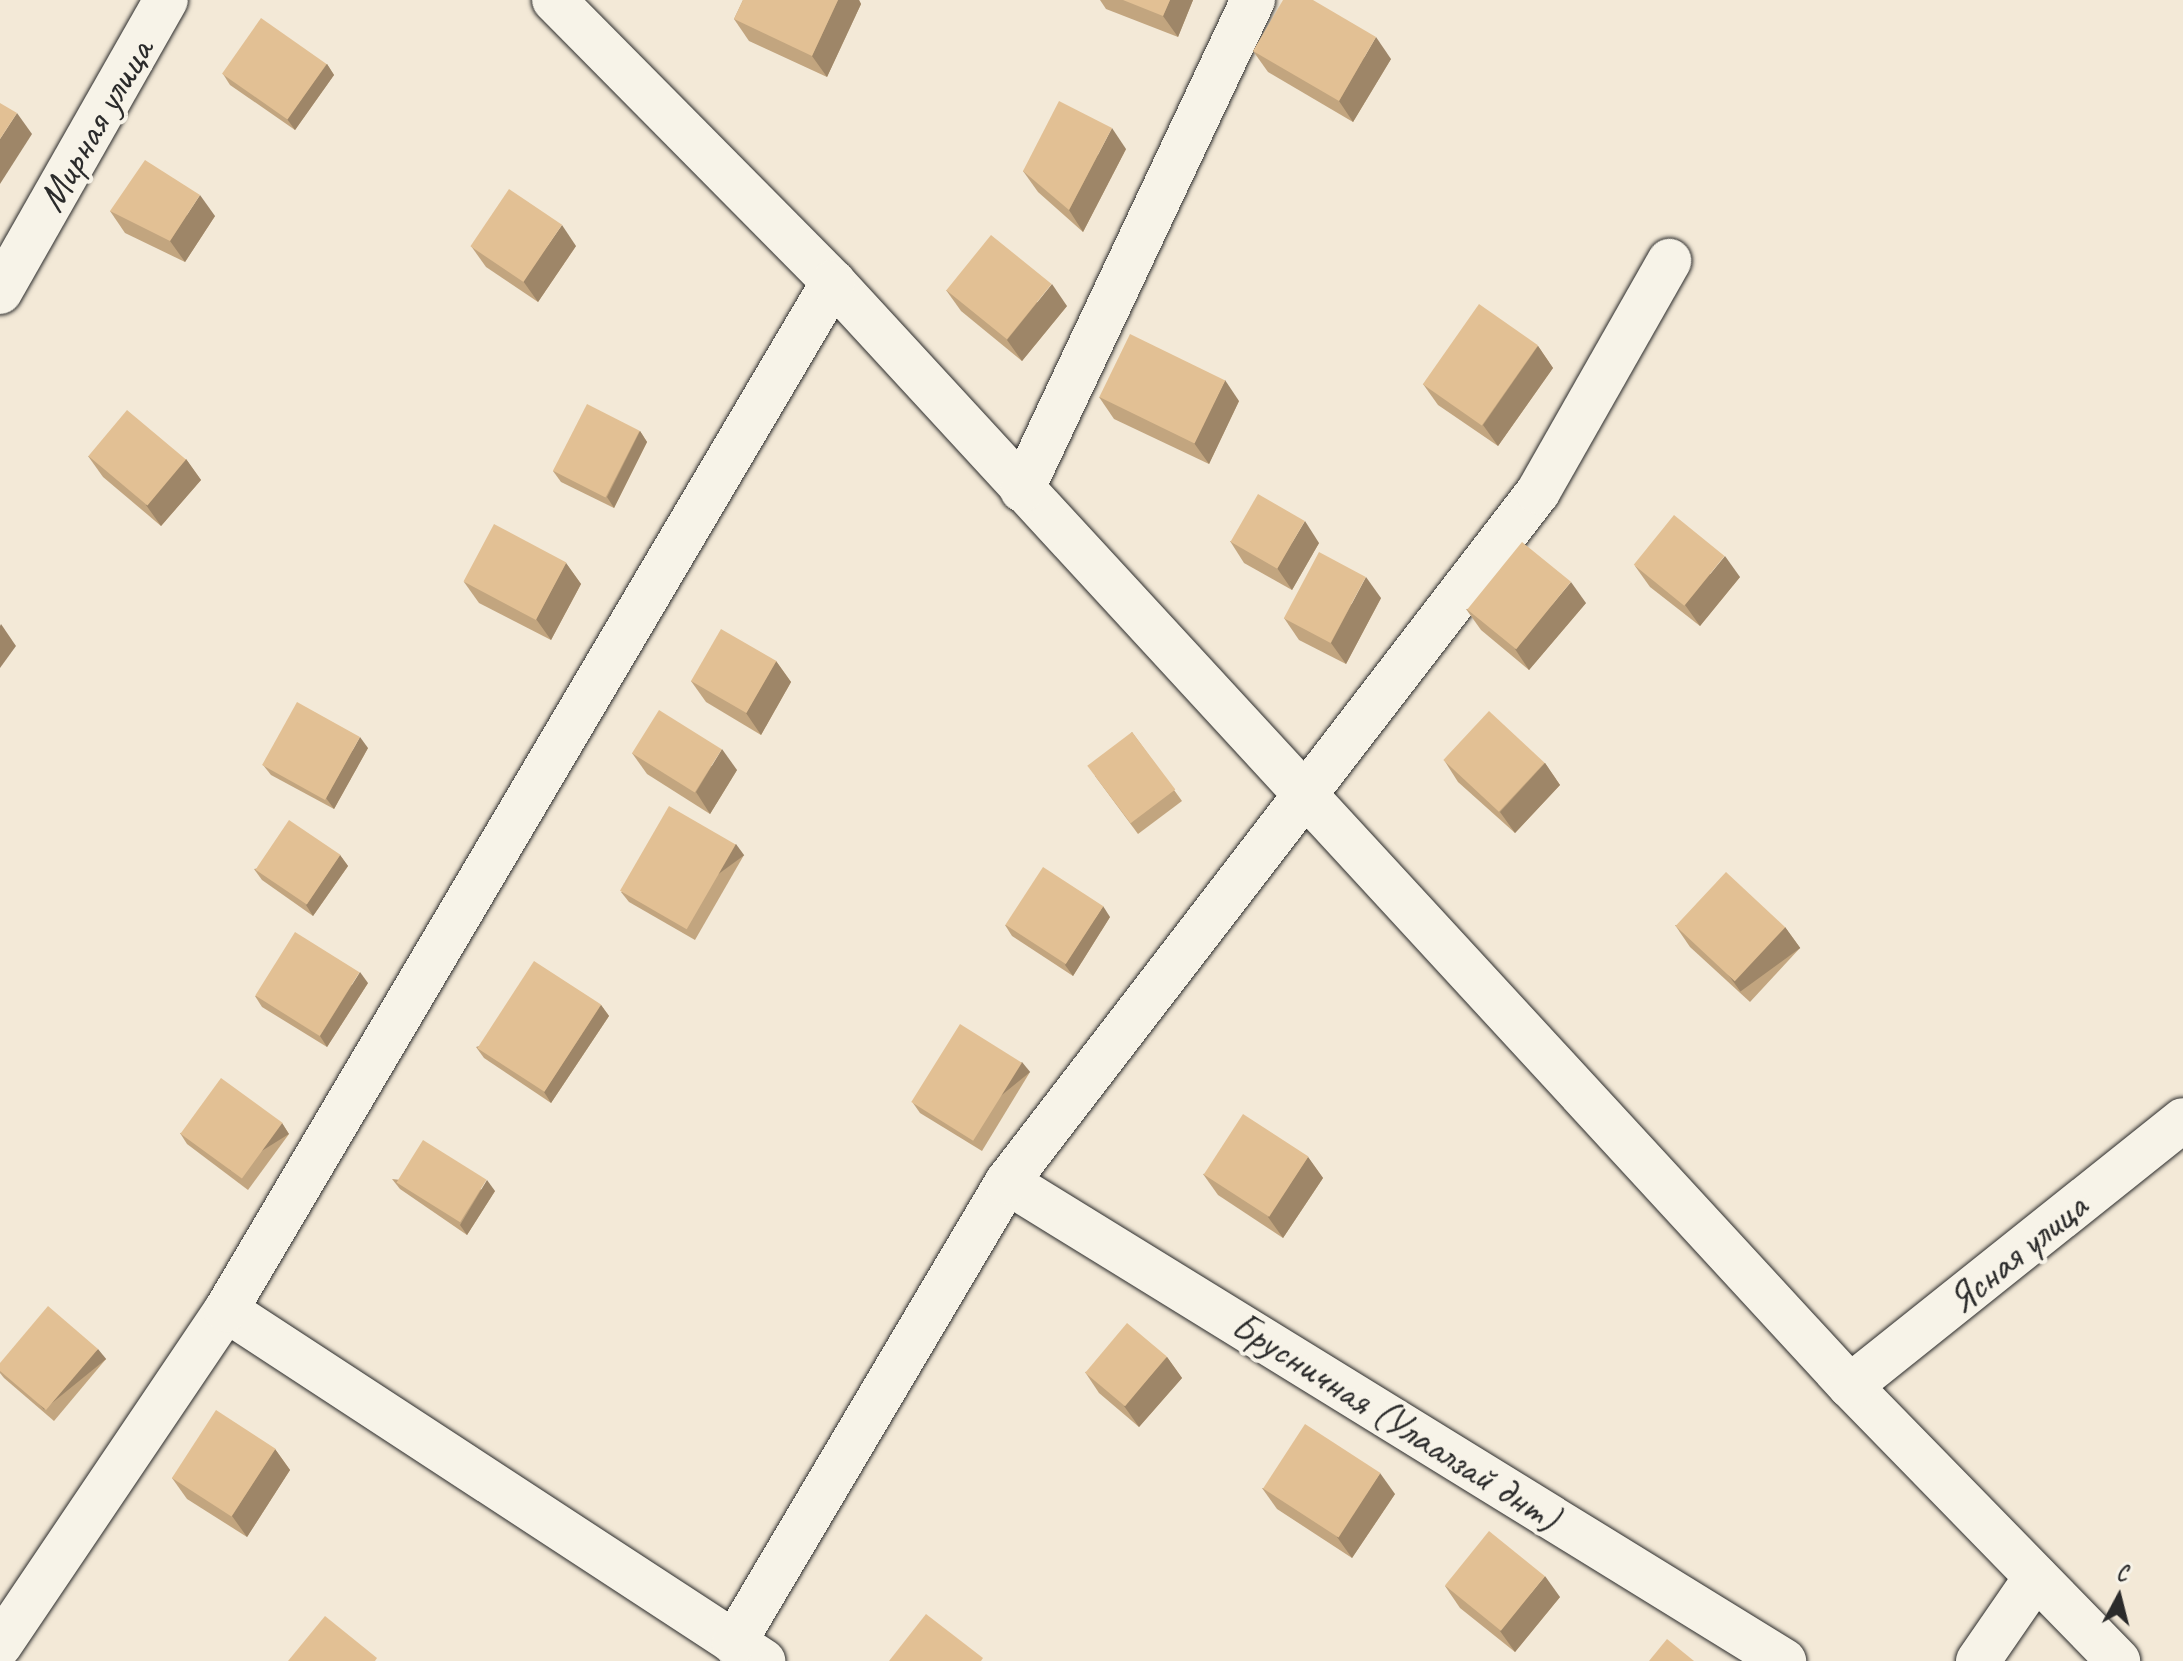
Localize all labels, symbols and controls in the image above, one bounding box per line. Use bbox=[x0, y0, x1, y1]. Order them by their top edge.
street label: Мирная улица bbox=[27, 30, 163, 220]
street label: Ясная улица bbox=[1936, 1181, 2098, 1325]
street label: Брусничная (Улаалзай днт) bbox=[1223, 1301, 1569, 1541]
north arrow bbox=[2079, 1557, 2159, 1637]
text: С bbox=[2115, 1559, 2129, 1588]

